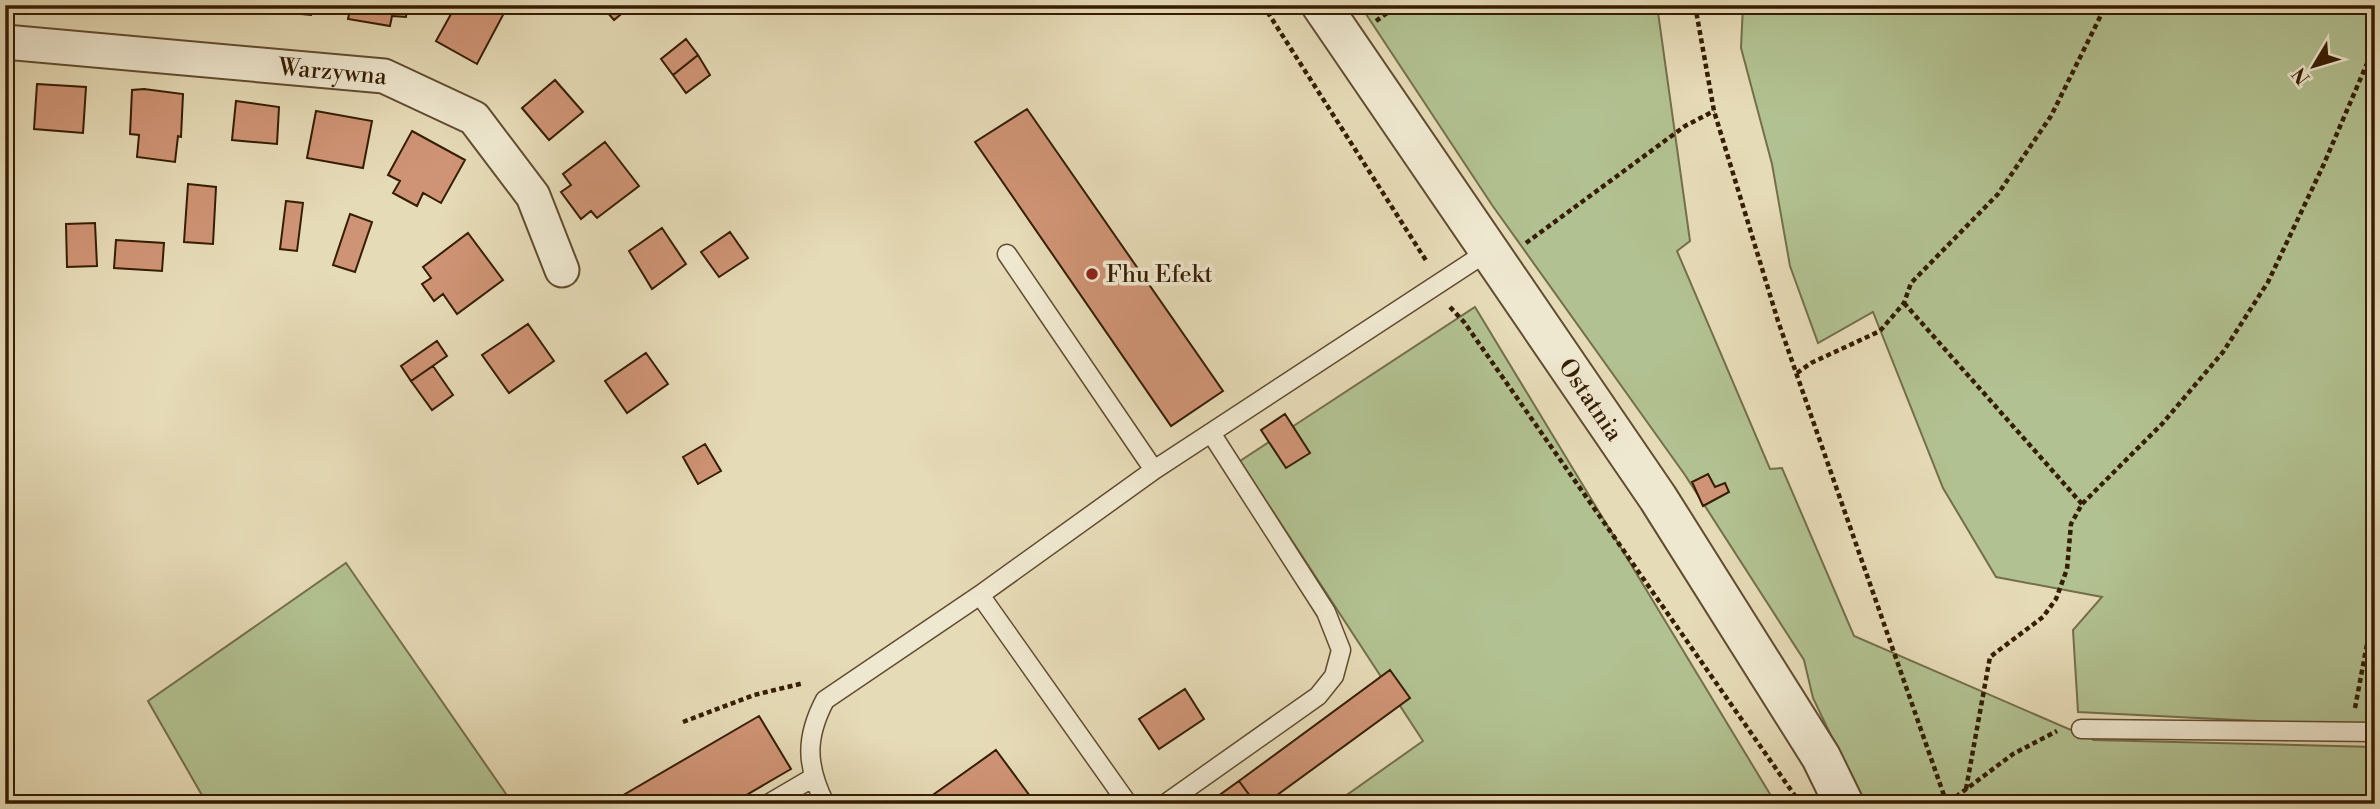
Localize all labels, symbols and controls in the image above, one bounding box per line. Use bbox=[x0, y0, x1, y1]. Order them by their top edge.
north arrow bbox=[2278, 32, 2348, 102]
street label: Warzywna bbox=[276, 52, 389, 92]
text: N bbox=[2287, 63, 2315, 89]
place label: Fhu Efekt bbox=[1106, 260, 1213, 290]
marker: Fhu Efekt bbox=[1084, 266, 1100, 282]
street label: Ostatnia bbox=[1551, 353, 1629, 448]

